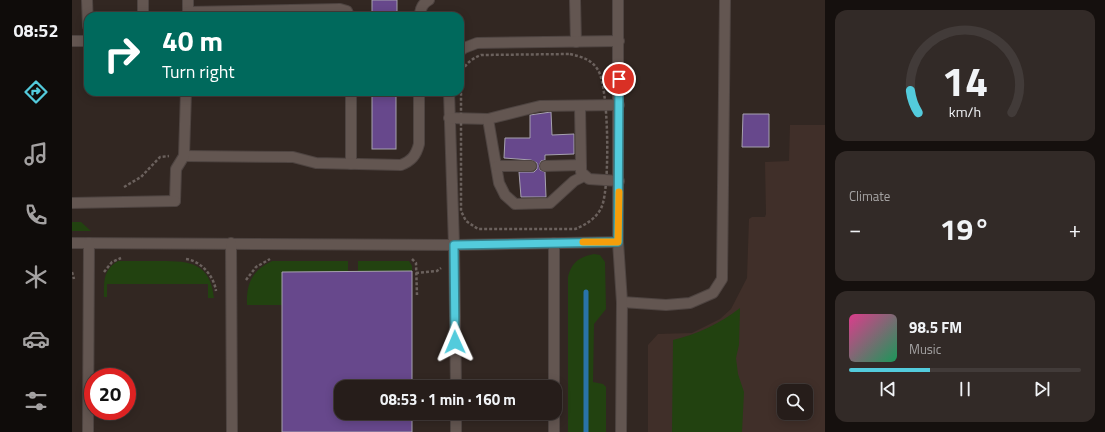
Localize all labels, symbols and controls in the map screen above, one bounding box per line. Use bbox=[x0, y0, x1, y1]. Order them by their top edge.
text: 08:52 bbox=[14, 17, 58, 44]
text: 40 m bbox=[162, 19, 223, 62]
icon: right bbox=[96, 28, 148, 80]
text: 14 bbox=[942, 49, 988, 112]
text: Turn right bbox=[162, 58, 235, 85]
pin bbox=[602, 62, 636, 96]
icon: arrive bbox=[608, 68, 630, 90]
icon: directions bbox=[22, 78, 50, 106]
text: km/h bbox=[949, 101, 981, 123]
icon: music bbox=[22, 140, 50, 168]
text: Climate bbox=[849, 186, 890, 206]
icon: phone bbox=[22, 201, 50, 229]
text: 19° bbox=[940, 206, 990, 252]
text: − bbox=[849, 212, 861, 246]
text: + bbox=[1069, 212, 1081, 246]
icon: climate bbox=[22, 263, 50, 291]
text: 98.5 FM bbox=[909, 316, 962, 339]
position arrow bbox=[434, 321, 476, 363]
icon: car bbox=[22, 325, 50, 353]
text: Music bbox=[909, 339, 941, 359]
speed limit sign: 20 bbox=[84, 368, 136, 420]
icon: previous bbox=[877, 378, 899, 400]
icon: pause bbox=[954, 378, 976, 400]
icon: next bbox=[1031, 378, 1053, 400]
map controls bbox=[777, 384, 813, 420]
button: search bbox=[777, 384, 813, 420]
icon: filters bbox=[22, 387, 50, 415]
text: 08:53 · 1 min · 160 m bbox=[380, 388, 516, 411]

